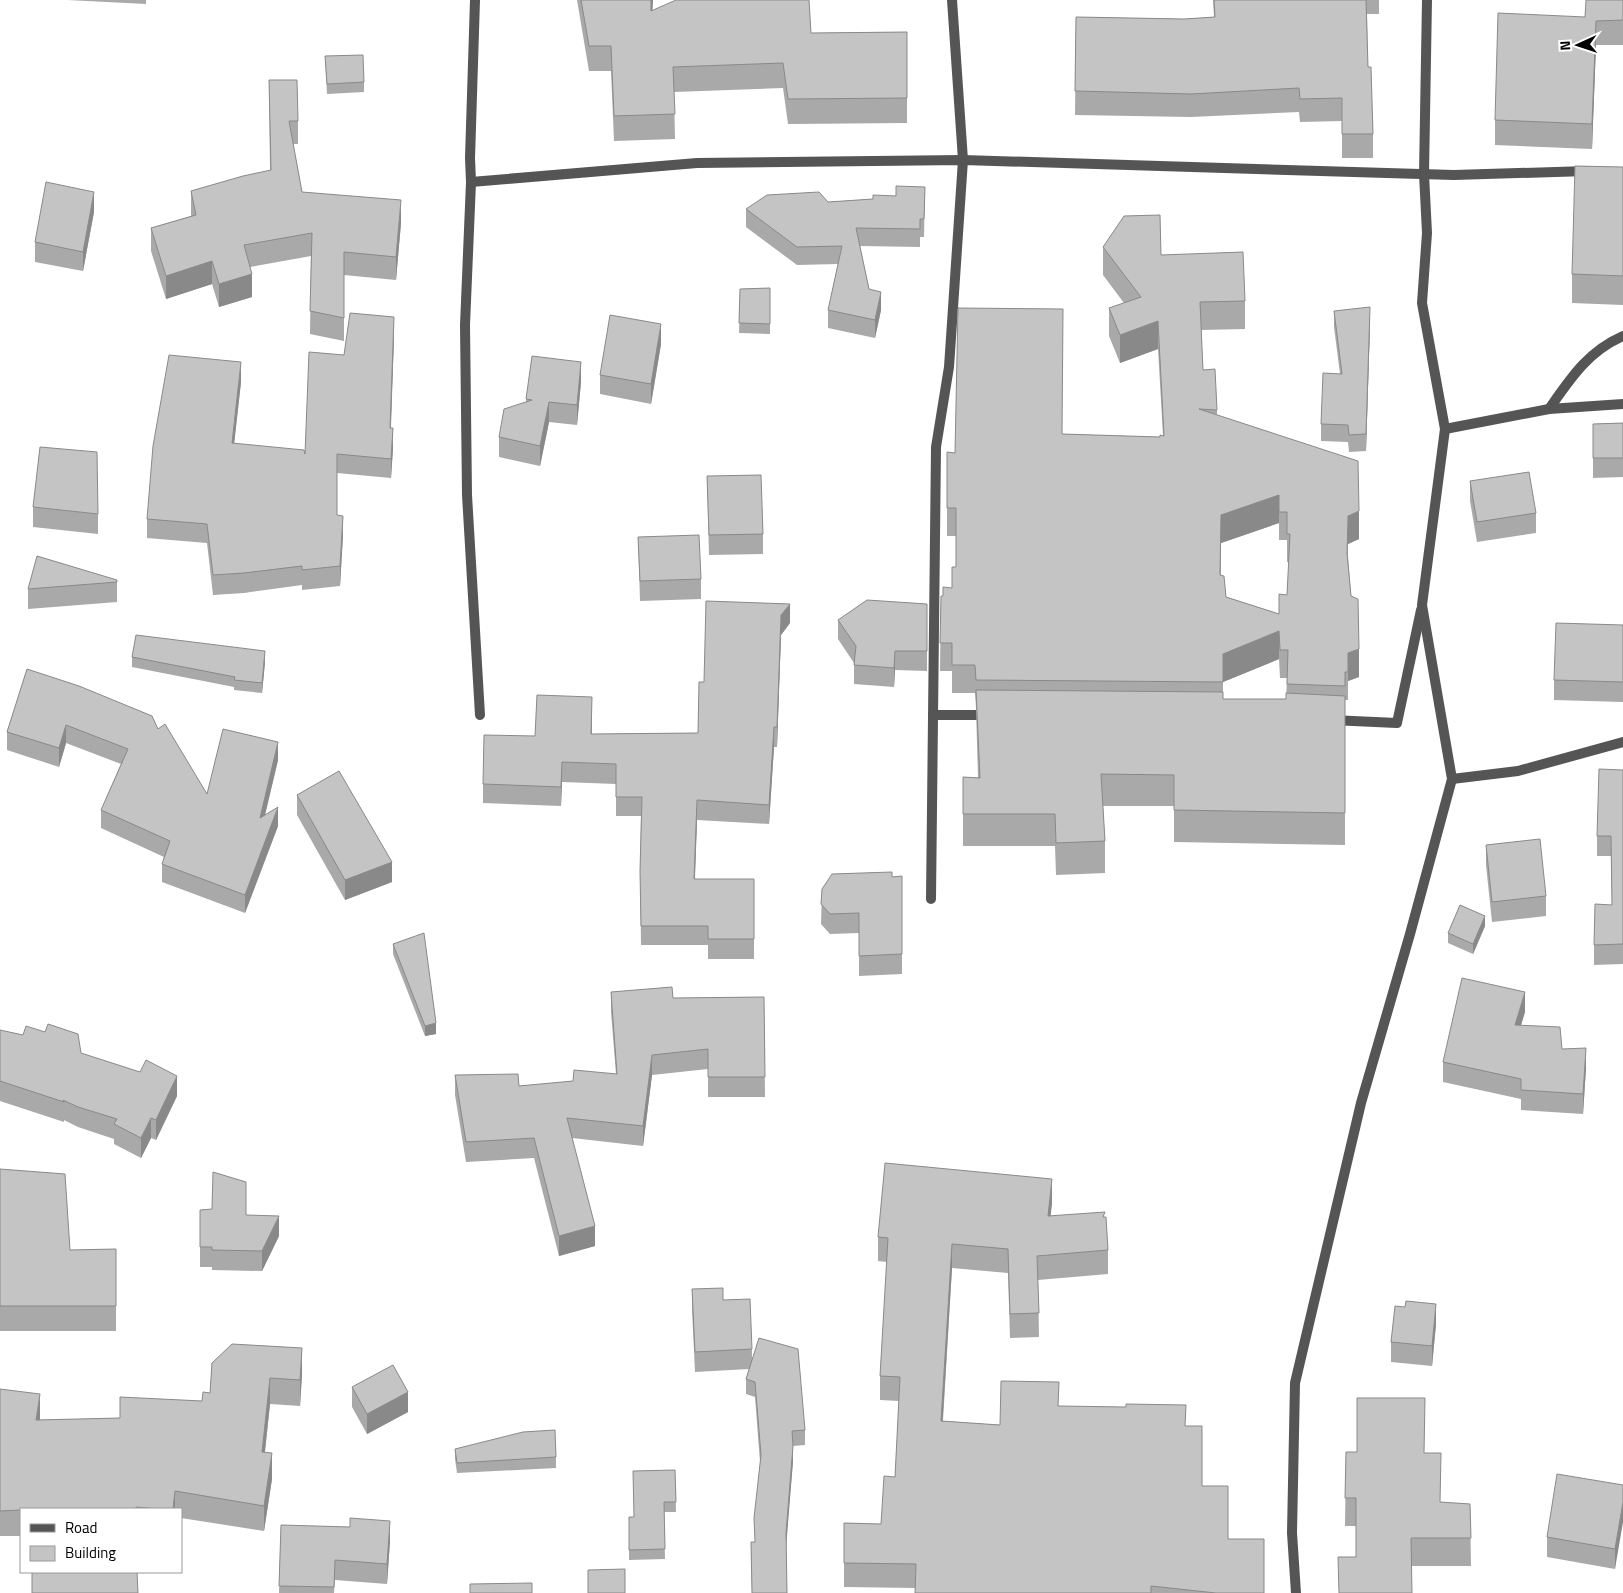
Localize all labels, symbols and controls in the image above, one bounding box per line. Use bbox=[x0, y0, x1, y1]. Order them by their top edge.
north arrow bbox=[1553, 20, 1603, 70]
text: N bbox=[1554, 40, 1575, 51]
legend bbox=[20, 1508, 182, 1573]
text: Road bbox=[65, 1516, 97, 1539]
text: Building bbox=[65, 1541, 116, 1564]

